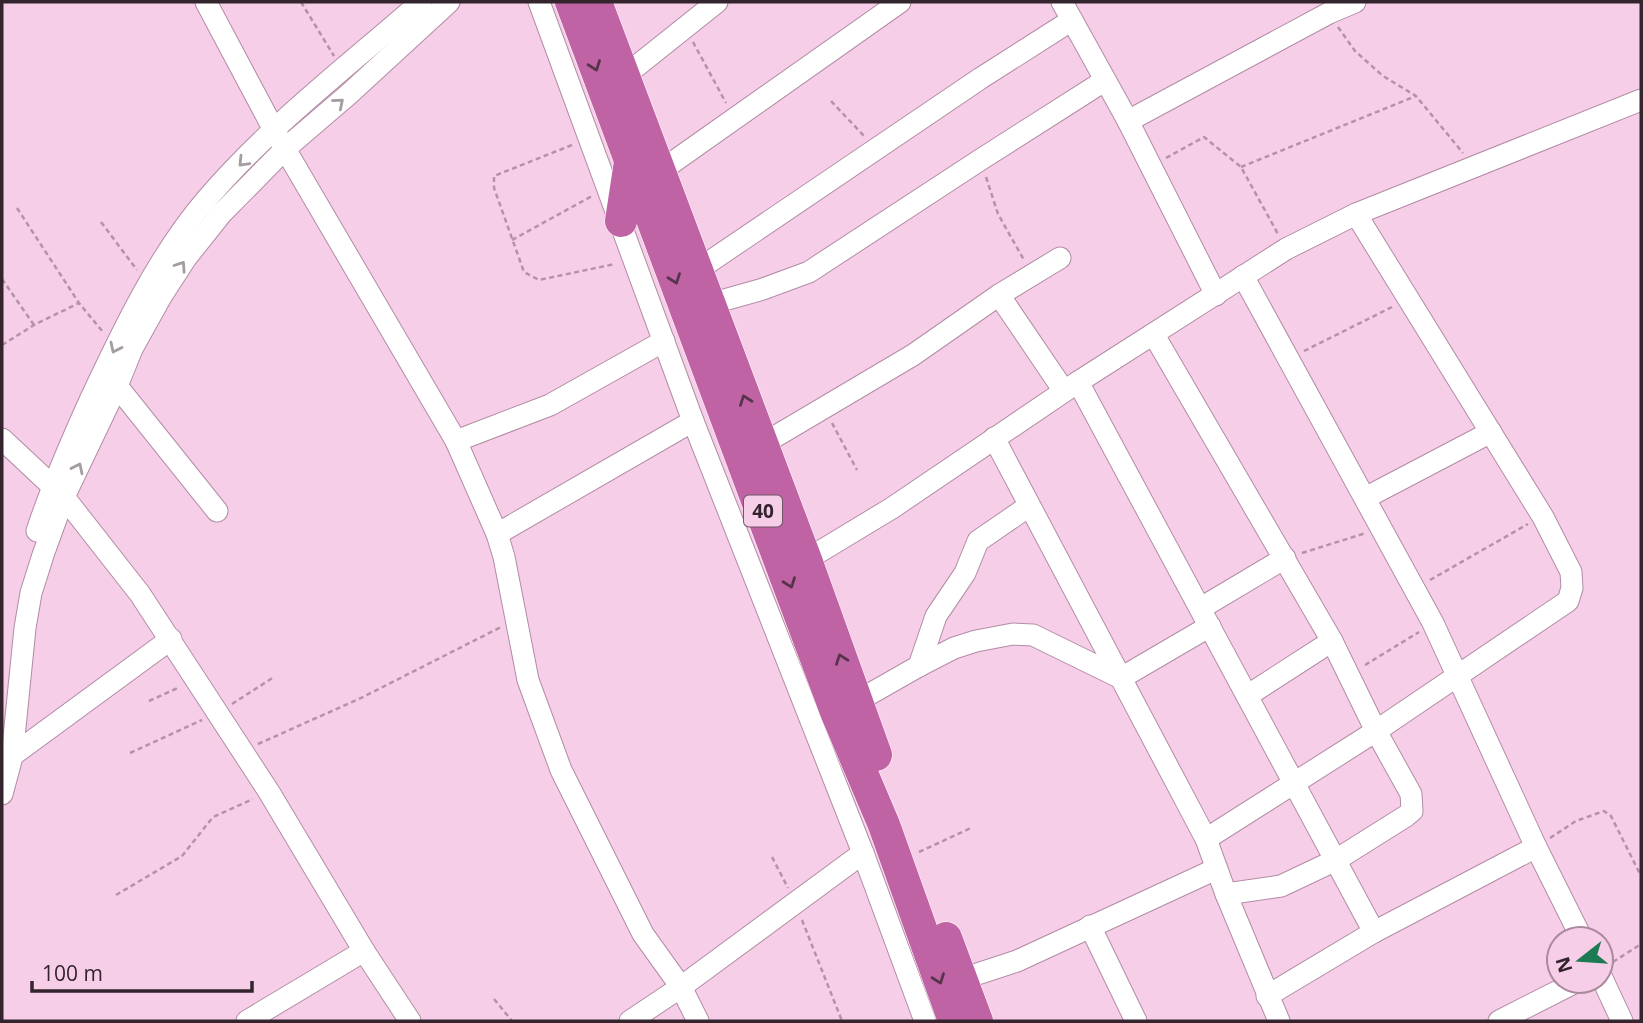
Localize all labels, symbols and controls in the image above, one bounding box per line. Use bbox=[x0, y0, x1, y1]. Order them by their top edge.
one-way arrow bbox=[587, 59, 601, 71]
one-way arrow bbox=[331, 99, 344, 111]
one-way arrow bbox=[239, 154, 252, 167]
one-way arrow bbox=[173, 261, 185, 274]
one-way arrow bbox=[666, 272, 680, 284]
one-way arrow bbox=[109, 341, 123, 353]
one-way arrow bbox=[739, 395, 753, 407]
one-way arrow bbox=[69, 463, 83, 475]
road number: 40 bbox=[744, 496, 782, 526]
one-way arrow bbox=[782, 577, 796, 589]
one-way arrow bbox=[836, 654, 850, 666]
north arrow bbox=[1545, 925, 1615, 995]
scale bar bbox=[32, 950, 252, 994]
text: N bbox=[1549, 954, 1578, 976]
text: 100 m bbox=[42, 959, 103, 987]
one-way arrow bbox=[931, 973, 945, 985]

